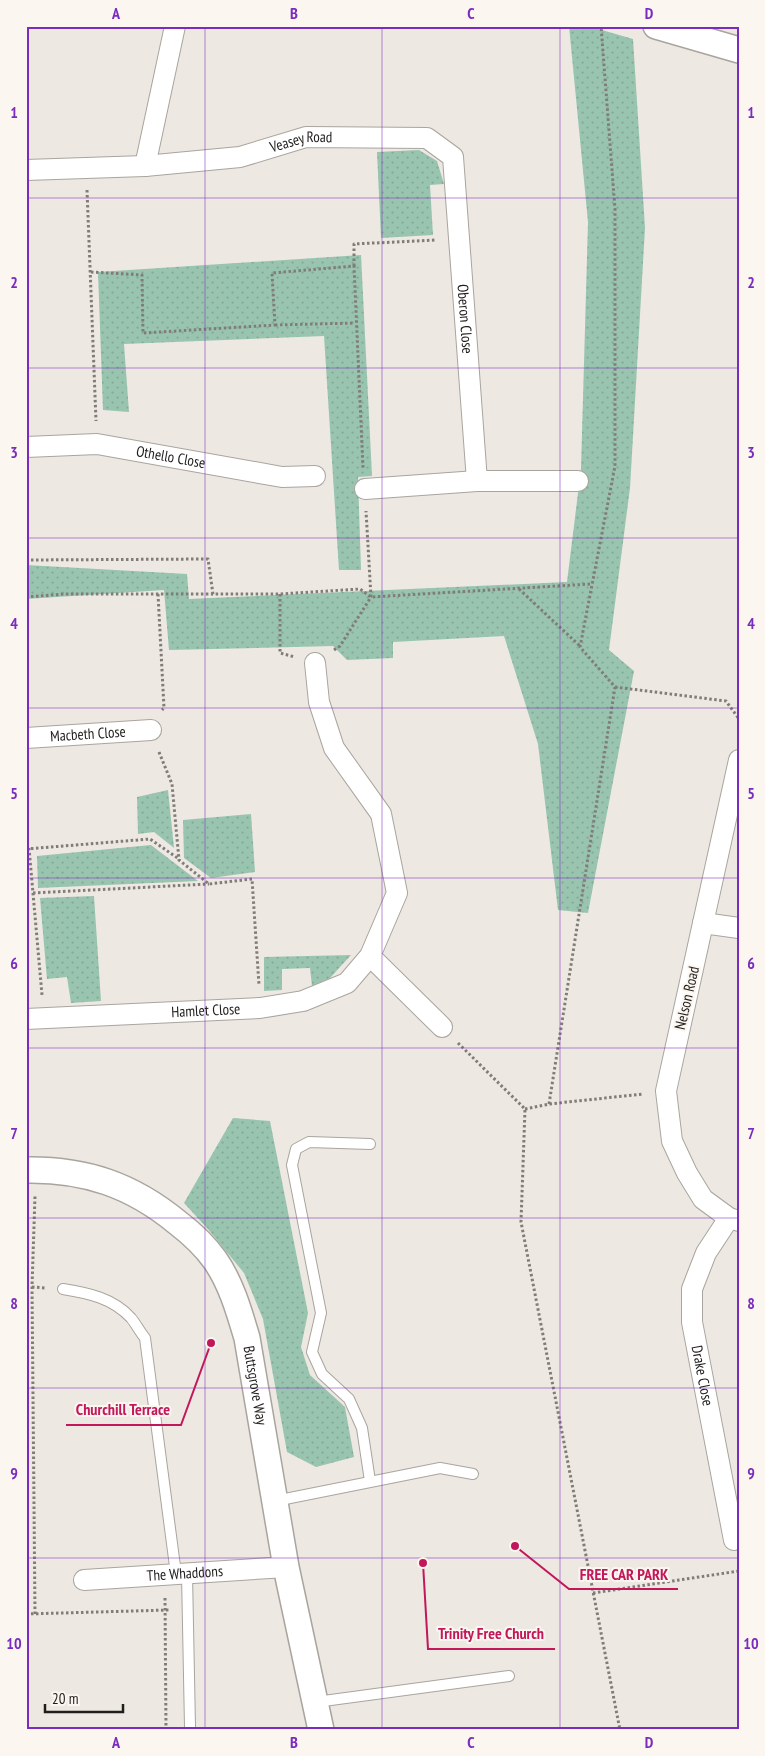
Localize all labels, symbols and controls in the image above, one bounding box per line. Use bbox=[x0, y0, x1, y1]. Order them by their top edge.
text: A bbox=[111, 3, 121, 23]
text: B bbox=[290, 3, 298, 23]
text: C bbox=[467, 3, 475, 23]
text: D bbox=[645, 3, 654, 23]
text: 1 bbox=[10, 102, 18, 122]
text: 1 bbox=[747, 102, 755, 122]
street label: Veasey Road bbox=[267, 127, 332, 157]
text: 2 bbox=[10, 272, 18, 292]
text: 2 bbox=[747, 272, 755, 292]
street label: Oberon Close bbox=[453, 283, 478, 354]
street label: Othello Close bbox=[135, 441, 207, 472]
text: 3 bbox=[10, 442, 18, 462]
text: 3 bbox=[747, 442, 755, 462]
text: 4 bbox=[10, 613, 18, 633]
text: 4 bbox=[747, 613, 755, 633]
street label: Macbeth Close bbox=[49, 722, 126, 745]
text: 5 bbox=[10, 783, 18, 803]
text: 5 bbox=[747, 783, 755, 803]
text: 6 bbox=[10, 953, 18, 973]
text: 6 bbox=[747, 953, 755, 973]
street label: Nelson Road bbox=[670, 964, 703, 1032]
street label: Hamlet Close bbox=[171, 999, 241, 1021]
text: 7 bbox=[10, 1123, 18, 1143]
text: 7 bbox=[747, 1123, 755, 1143]
text: 8 bbox=[10, 1293, 18, 1313]
text: 8 bbox=[747, 1293, 755, 1313]
street label: Buttsgrove Way bbox=[239, 1344, 272, 1427]
street label: Drake Close bbox=[688, 1344, 718, 1407]
callout: Churchill Terrace bbox=[66, 1394, 181, 1425]
text: Churchill Terrace bbox=[76, 1399, 170, 1419]
text: 9 bbox=[10, 1463, 18, 1483]
text: 9 bbox=[747, 1463, 755, 1483]
callout: FREE CAR PARK bbox=[569, 1558, 678, 1589]
street label: The Whaddons bbox=[146, 1561, 223, 1585]
text: FREE CAR PARK bbox=[580, 1564, 669, 1584]
callout: Trinity Free Church bbox=[428, 1618, 555, 1649]
text: Trinity Free Church bbox=[438, 1623, 544, 1643]
text: 10 bbox=[6, 1633, 22, 1653]
text: 10 bbox=[743, 1633, 759, 1653]
scale bar bbox=[45, 1681, 122, 1713]
text: 20 m bbox=[52, 1689, 78, 1708]
text: A bbox=[111, 1732, 121, 1752]
text: B bbox=[290, 1732, 298, 1752]
text: C bbox=[467, 1732, 475, 1752]
text: D bbox=[645, 1732, 654, 1752]

